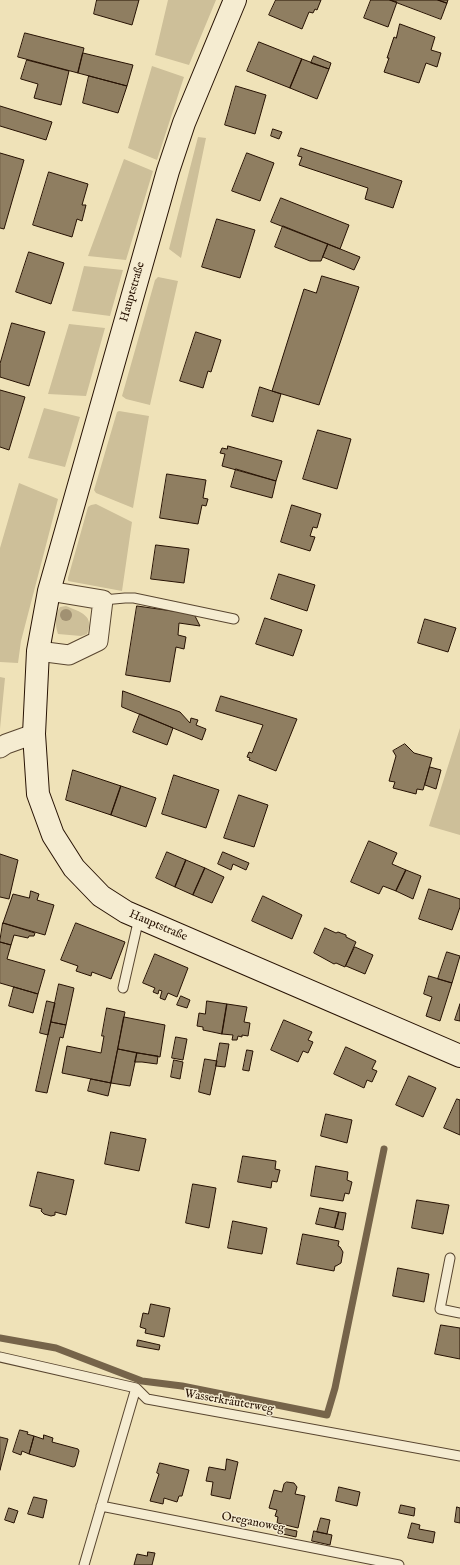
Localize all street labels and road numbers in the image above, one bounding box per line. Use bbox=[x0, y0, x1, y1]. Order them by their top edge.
street label: Hauptstraße bbox=[118, 260, 148, 324]
street label: Hauptstraße bbox=[127, 907, 189, 945]
street label: Wasserkräuterweg bbox=[183, 1387, 275, 1417]
street label: Oreganoweg bbox=[220, 1510, 286, 1536]

